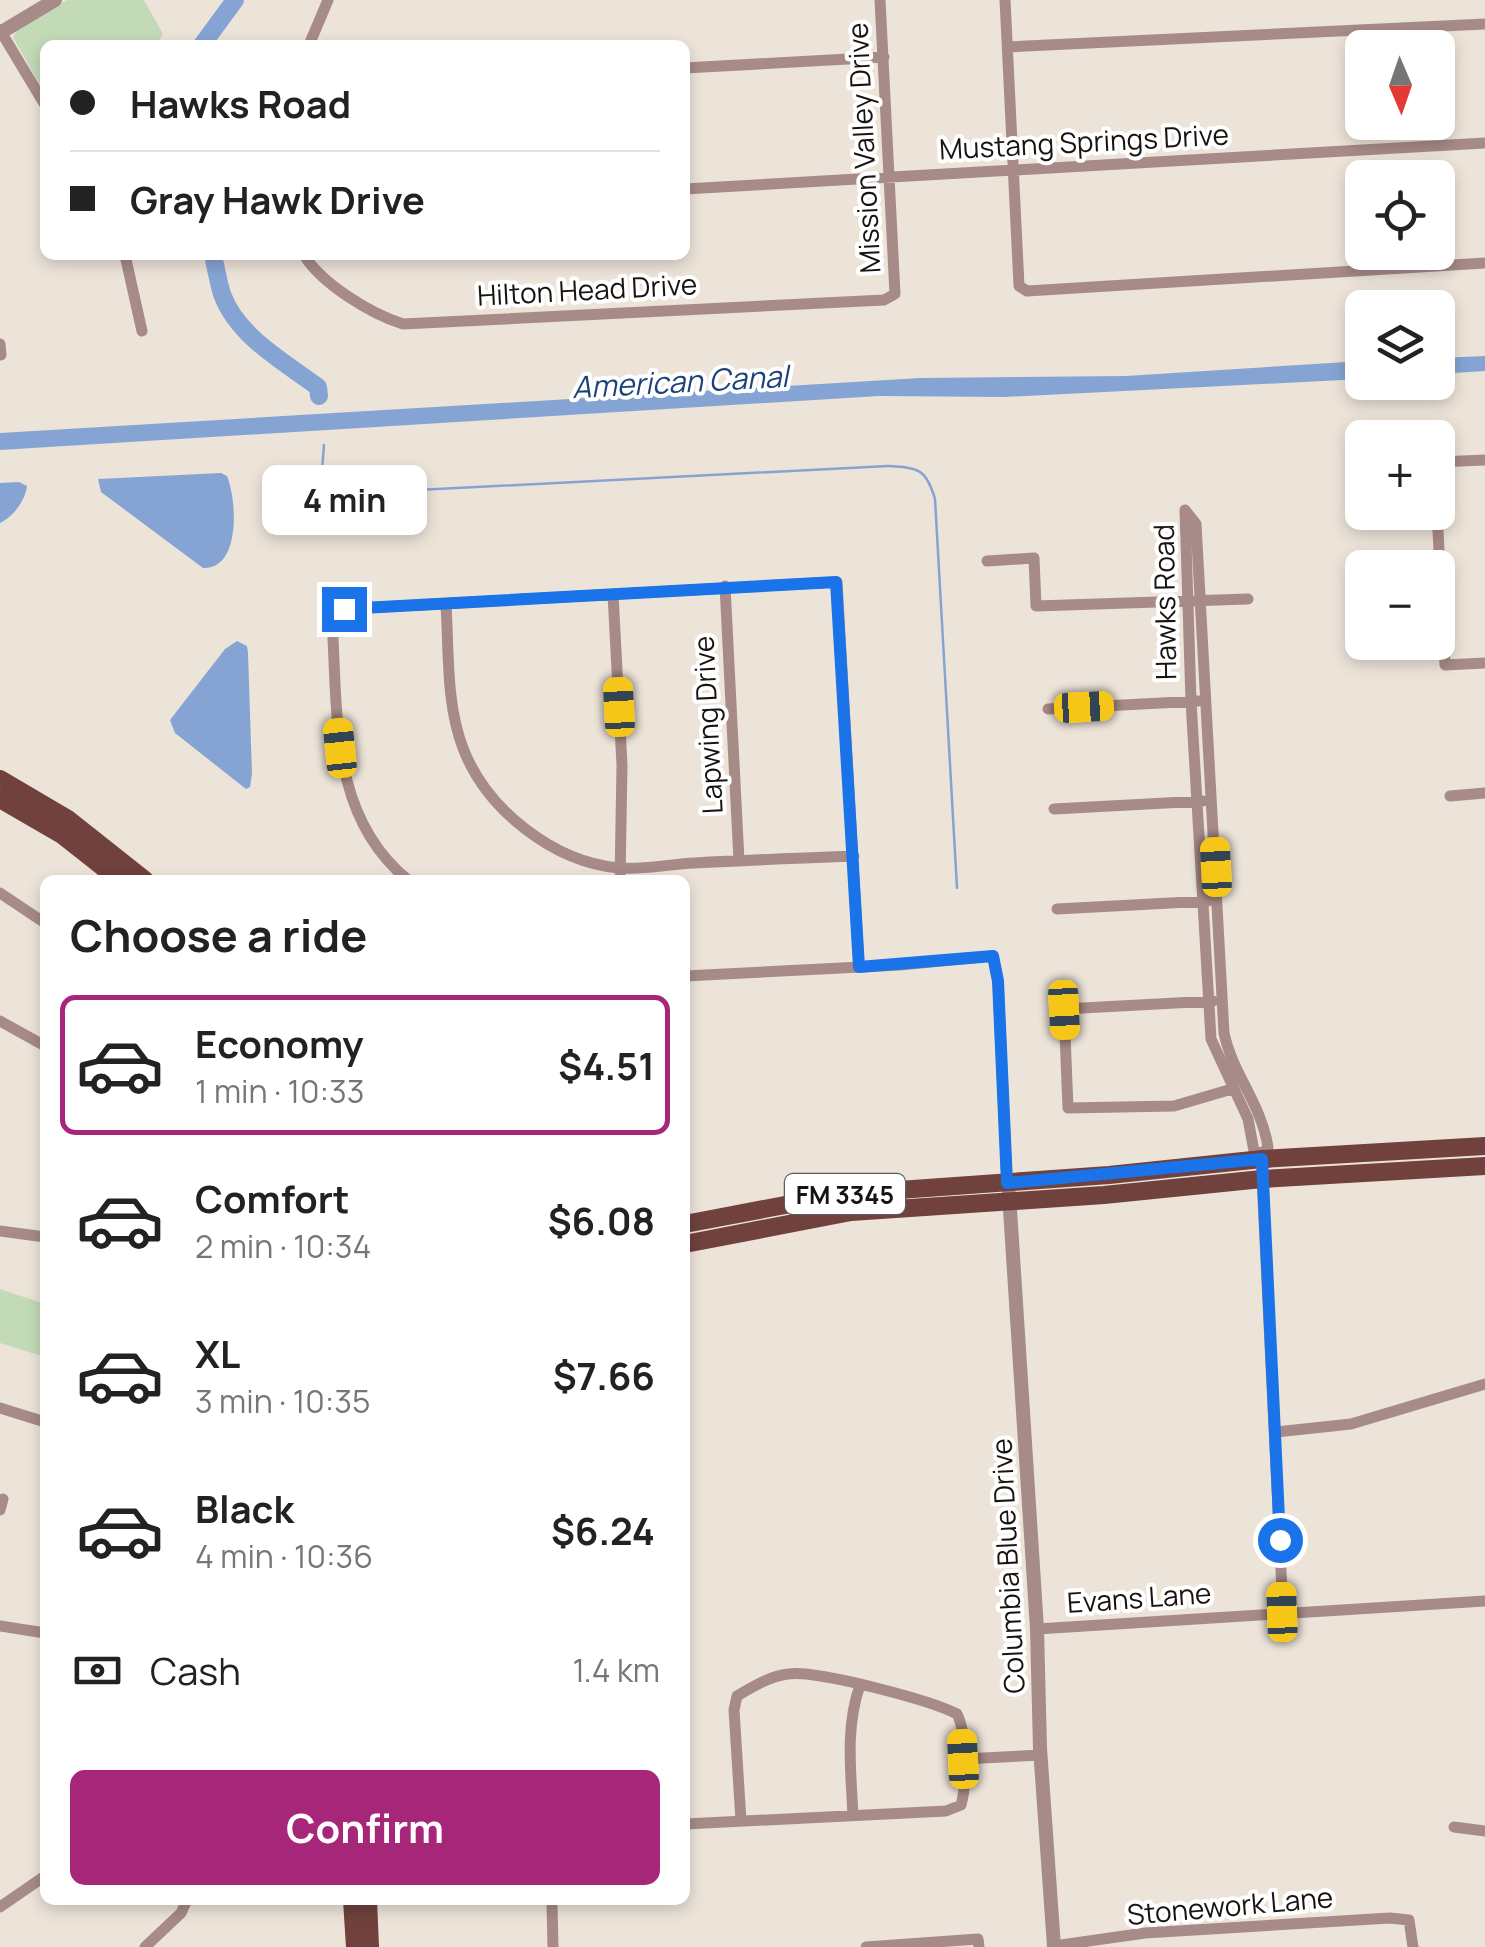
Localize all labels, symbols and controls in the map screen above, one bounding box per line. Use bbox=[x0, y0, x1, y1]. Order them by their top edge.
street label: Mission Valley Drive bbox=[837, 22, 889, 274]
north arrow bbox=[1345, 30, 1455, 140]
map controls bbox=[1345, 30, 1455, 660]
text: Hawks Road bbox=[130, 77, 351, 129]
street label: Mustang Springs Drive bbox=[938, 114, 1230, 168]
button: locate bbox=[1345, 160, 1455, 270]
text: Gray Hawk Drive bbox=[130, 173, 425, 225]
street label: Hilton Head Drive bbox=[476, 264, 698, 314]
button: layers bbox=[1345, 290, 1455, 400]
water label: American Canal bbox=[571, 355, 793, 407]
button: + bbox=[1345, 420, 1455, 530]
callout: 4 min bbox=[262, 464, 426, 534]
text: 4 min bbox=[303, 478, 386, 522]
street label: Hawks Road bbox=[1144, 524, 1184, 680]
button: − bbox=[1345, 550, 1455, 660]
route end bbox=[322, 587, 367, 632]
street label: Lapwing Drive bbox=[683, 635, 731, 815]
car bbox=[602, 676, 636, 738]
car bbox=[1053, 690, 1115, 724]
car bbox=[322, 717, 358, 779]
car bbox=[1199, 836, 1233, 898]
text: Choose a ride bbox=[70, 904, 367, 966]
car bbox=[1047, 979, 1081, 1041]
text: Economy bbox=[195, 1017, 364, 1069]
icon: car bbox=[75, 1020, 165, 1110]
text: $4.51 bbox=[558, 1039, 655, 1091]
text: 1 min · 10:33 bbox=[195, 1069, 365, 1113]
text: Comfort bbox=[195, 1172, 349, 1224]
road number: FM 3345 bbox=[785, 1174, 905, 1214]
icon: car bbox=[75, 1175, 165, 1265]
text: $6.08 bbox=[548, 1194, 655, 1246]
text: 2 min · 10:34 bbox=[195, 1224, 371, 1268]
text: XL bbox=[195, 1327, 240, 1379]
icon: car bbox=[75, 1330, 165, 1420]
text: $7.66 bbox=[553, 1349, 655, 1401]
text: 3 min · 10:35 bbox=[195, 1379, 371, 1423]
street label: Columbia Blue Drive bbox=[981, 1437, 1033, 1695]
text: Black bbox=[195, 1482, 294, 1534]
icon: car bbox=[75, 1485, 165, 1575]
text: $6.24 bbox=[551, 1504, 655, 1556]
route start bbox=[1258, 1518, 1303, 1563]
text: 4 min · 10:36 bbox=[195, 1534, 373, 1578]
street label: Evans Lane bbox=[1066, 1573, 1212, 1621]
car bbox=[1266, 1581, 1298, 1643]
icon: cash bbox=[70, 1643, 125, 1698]
text: Cash bbox=[150, 1644, 241, 1696]
text: 1.4 km bbox=[572, 1648, 660, 1692]
car bbox=[946, 1728, 980, 1790]
button: Confirm bbox=[70, 1770, 660, 1885]
street label: Stonework Lane bbox=[1125, 1877, 1335, 1933]

